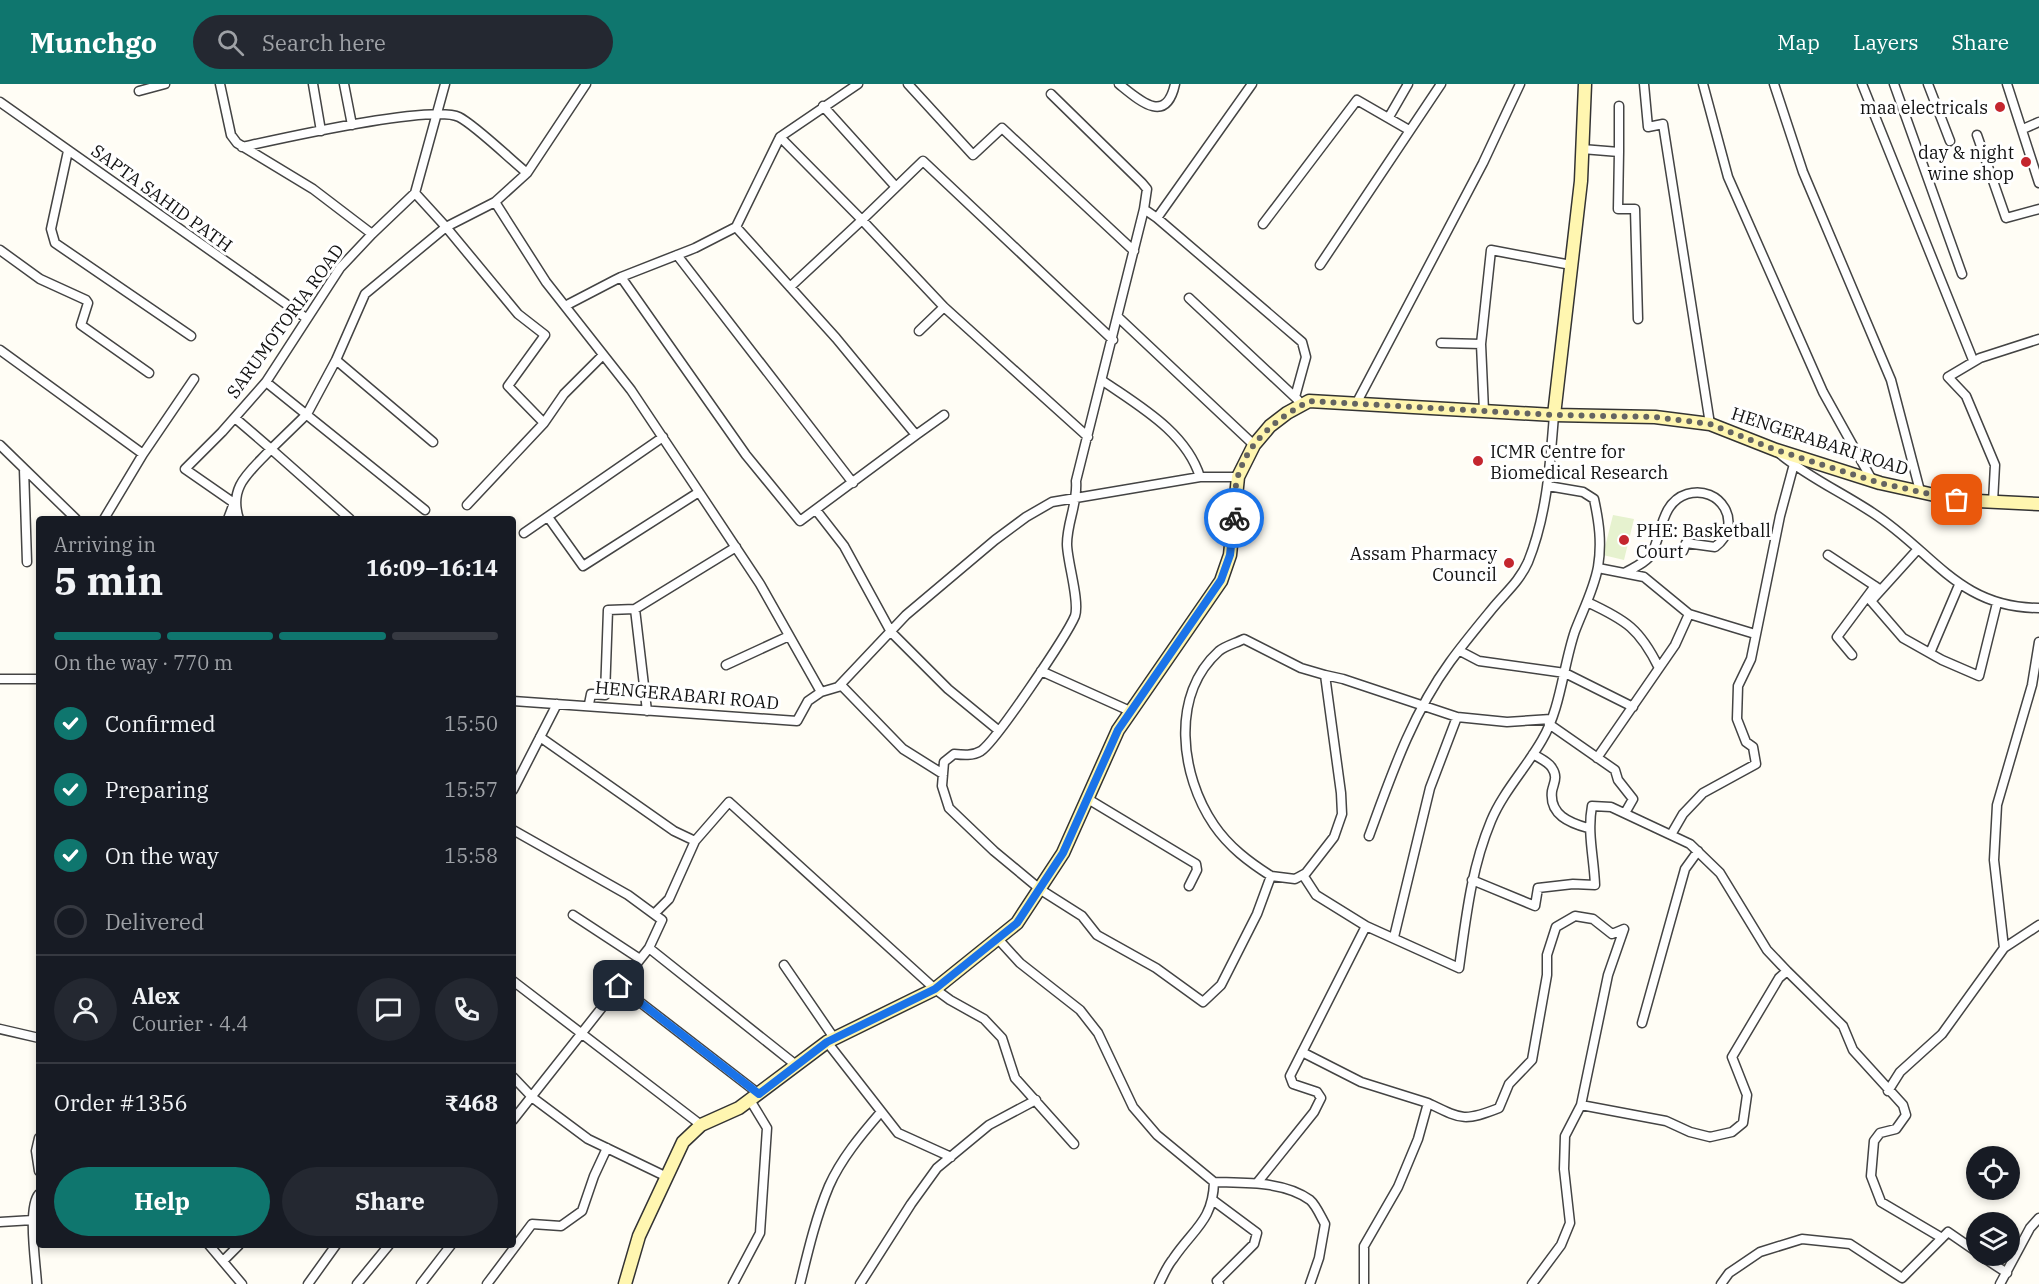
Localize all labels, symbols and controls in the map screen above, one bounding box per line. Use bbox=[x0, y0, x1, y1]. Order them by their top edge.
search box bbox=[193, 15, 613, 69]
text: Munchgo bbox=[30, 24, 157, 61]
icon: search bbox=[214, 26, 247, 59]
text: Search here bbox=[262, 28, 386, 57]
text: Map bbox=[1777, 28, 1820, 56]
text: Layers bbox=[1853, 28, 1919, 56]
text: Share bbox=[1952, 28, 2009, 56]
place label: maa electricals bbox=[1860, 96, 1988, 119]
marker: maa electricals bbox=[1993, 100, 2007, 114]
street label: SAPTA SAHID PATH bbox=[87, 139, 237, 257]
place label: day & night wine shop bbox=[1918, 141, 2014, 185]
marker: day & night wine shop bbox=[2019, 155, 2033, 169]
street label: SARUMOTORIA ROAD bbox=[221, 239, 349, 403]
street label: HENGERABARI ROAD bbox=[1729, 402, 1911, 480]
place label: ICMR Centre for Biomedical Research bbox=[1490, 440, 1669, 484]
marker: ICMR Centre for Biomedical Research bbox=[1471, 454, 1485, 468]
pin bbox=[1931, 474, 1982, 525]
icon: bag bbox=[1940, 483, 1973, 516]
courier bbox=[1204, 488, 1264, 548]
icon: bike bbox=[1218, 502, 1251, 535]
place label: PHE: Basketball Court bbox=[1636, 519, 1771, 563]
text: Arriving in bbox=[54, 531, 156, 558]
marker: PHE: Basketball Court bbox=[1617, 533, 1631, 547]
place label: Assam Pharmacy Council bbox=[1350, 542, 1497, 586]
text: 16:09–16:14 bbox=[366, 553, 498, 582]
text: 5 min bbox=[54, 555, 163, 606]
marker: Assam Pharmacy Council bbox=[1502, 556, 1516, 570]
text: On the way · 770 m bbox=[54, 649, 233, 676]
street label: HENGERABARI ROAD bbox=[594, 675, 780, 715]
icon: check bbox=[54, 707, 87, 740]
text: Confirmed bbox=[105, 709, 216, 738]
text: 15:50 bbox=[444, 710, 498, 737]
icon: check bbox=[54, 773, 87, 806]
text: Preparing bbox=[105, 775, 209, 804]
text: 15:57 bbox=[444, 776, 498, 803]
icon: check bbox=[54, 839, 87, 872]
text: On the way bbox=[105, 841, 219, 870]
text: 15:58 bbox=[444, 842, 498, 869]
text: Delivered bbox=[105, 907, 204, 936]
pin bbox=[593, 960, 644, 1011]
icon: home bbox=[602, 969, 635, 1002]
button: person bbox=[54, 978, 117, 1041]
button: chat bbox=[357, 978, 420, 1041]
button: phone bbox=[435, 978, 498, 1041]
text: Alex bbox=[132, 981, 180, 1010]
text: Courier · 4.4 bbox=[132, 1010, 248, 1037]
text: Order #1356 bbox=[54, 1088, 188, 1117]
text: ₹468 bbox=[444, 1088, 498, 1117]
map controls bbox=[1966, 1146, 2020, 1266]
button: locate bbox=[1966, 1146, 2020, 1200]
button: Help bbox=[54, 1167, 270, 1236]
button: Share bbox=[282, 1167, 498, 1236]
button: layers bbox=[1966, 1212, 2020, 1266]

